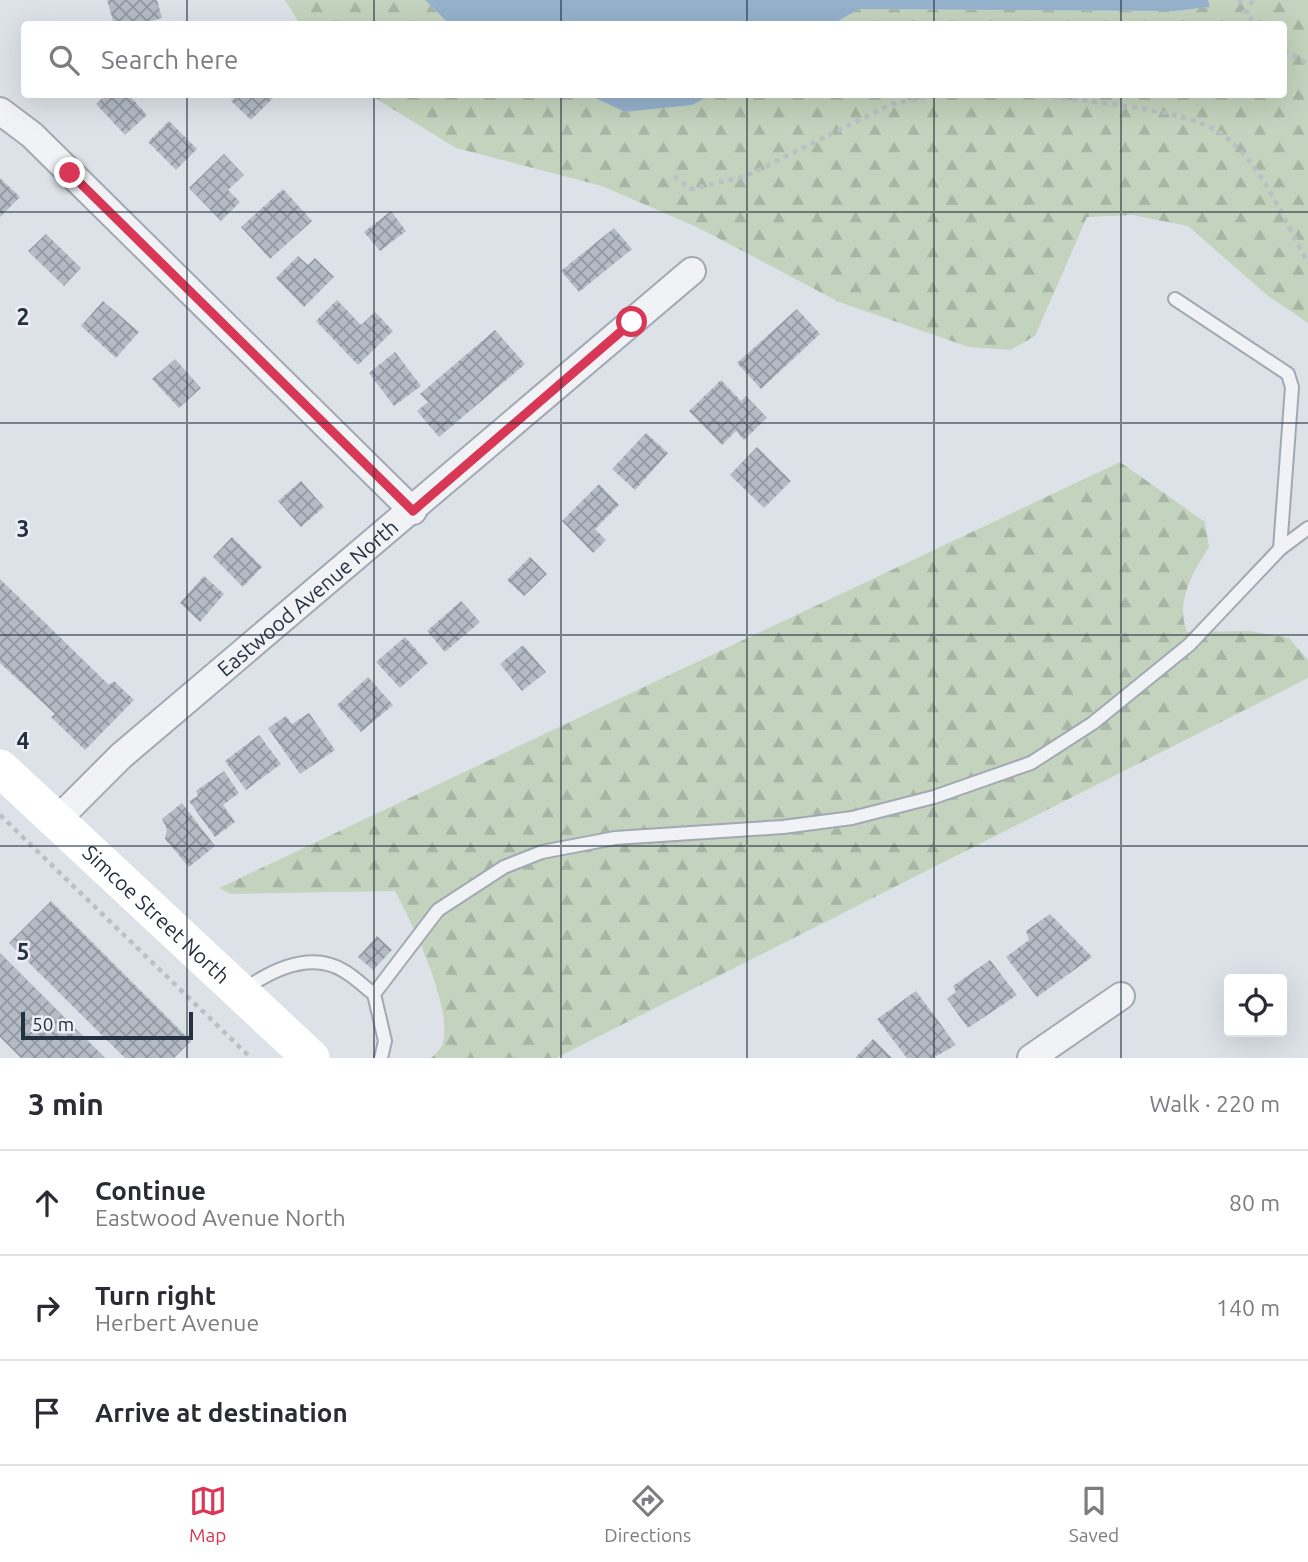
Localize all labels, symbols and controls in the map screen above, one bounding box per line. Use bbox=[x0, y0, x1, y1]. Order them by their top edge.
search box bbox=[21, 21, 1287, 98]
icon: search bbox=[45, 41, 83, 79]
text: Search here bbox=[101, 45, 238, 74]
route end bbox=[54, 157, 85, 188]
text: 2 bbox=[17, 304, 29, 329]
route start bbox=[616, 306, 647, 337]
street label: Eastwood Avenue North bbox=[212, 514, 403, 681]
text: 3 bbox=[17, 516, 29, 541]
text: 4 bbox=[17, 728, 30, 753]
street label: Simcoe Street North bbox=[78, 840, 235, 988]
text: 5 bbox=[17, 939, 29, 964]
map controls bbox=[1224, 974, 1287, 1037]
button: locate bbox=[1224, 974, 1287, 1037]
scale bar bbox=[21, 1009, 192, 1041]
text: 50 m bbox=[32, 1013, 74, 1035]
text: 3 min bbox=[28, 1087, 104, 1121]
text: Walk · 220 m bbox=[1149, 1091, 1280, 1116]
text: Continue bbox=[95, 1176, 206, 1205]
icon: ahead bbox=[28, 1184, 66, 1222]
text: 80 m bbox=[1229, 1190, 1280, 1215]
text: Eastwood Avenue North bbox=[95, 1205, 346, 1230]
text: Turn right bbox=[95, 1281, 216, 1310]
icon: right bbox=[28, 1289, 66, 1327]
text: 140 m bbox=[1216, 1295, 1280, 1320]
text: Herbert Avenue bbox=[95, 1310, 259, 1335]
icon: arrive bbox=[28, 1394, 66, 1432]
text: Arrive at destination bbox=[95, 1398, 348, 1427]
tab: Map bbox=[189, 1482, 227, 1546]
tab: Directions bbox=[604, 1482, 691, 1546]
tab: Saved bbox=[1069, 1482, 1119, 1546]

